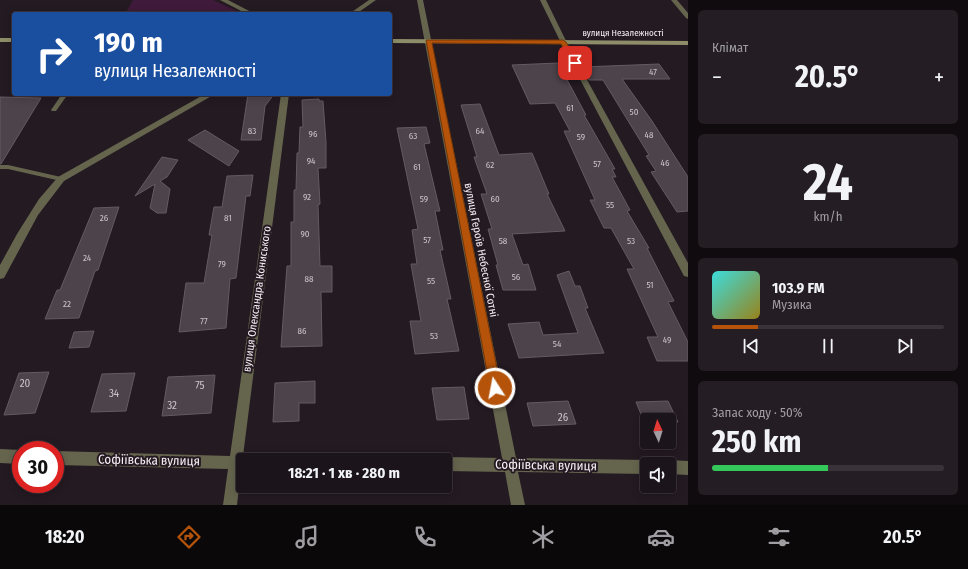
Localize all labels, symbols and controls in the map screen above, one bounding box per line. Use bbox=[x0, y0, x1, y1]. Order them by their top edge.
text: 190 m bbox=[94, 26, 163, 59]
icon: right bbox=[28, 28, 80, 80]
street label: вулиця Незалежності bbox=[582, 28, 664, 38]
text: Клімат bbox=[712, 40, 748, 55]
pin bbox=[558, 46, 592, 80]
icon: arrive bbox=[564, 52, 586, 74]
text: 20.5° bbox=[795, 59, 861, 95]
text: вулиця Незалежності bbox=[94, 60, 256, 82]
text: − bbox=[712, 64, 722, 91]
text: + bbox=[934, 64, 944, 91]
house number: 47 bbox=[649, 67, 657, 77]
house number: 61 bbox=[566, 103, 574, 113]
house number: 50 bbox=[630, 107, 639, 117]
house number: 83 bbox=[248, 126, 256, 136]
house number: 64 bbox=[476, 126, 485, 136]
house number: 96 bbox=[309, 129, 318, 139]
house number: 48 bbox=[645, 130, 654, 140]
house number: 63 bbox=[409, 131, 417, 141]
house number: 59 bbox=[577, 132, 585, 142]
text: 24 bbox=[803, 151, 853, 214]
house number: 94 bbox=[307, 156, 316, 166]
house number: 46 bbox=[661, 158, 670, 168]
house number: 57 bbox=[593, 159, 601, 169]
house number: 62 bbox=[486, 160, 494, 170]
house number: 61 bbox=[413, 162, 421, 172]
street label: вулиця Героїв Небесної Сотні bbox=[462, 182, 500, 318]
house number: 92 bbox=[303, 192, 311, 202]
house number: 59 bbox=[420, 194, 428, 204]
house number: 60 bbox=[490, 194, 500, 204]
house number: 55 bbox=[606, 200, 614, 210]
text: km/h bbox=[814, 209, 843, 224]
house number: 26 bbox=[100, 213, 109, 223]
house number: 81 bbox=[224, 213, 232, 223]
street label: вулиця Олександра Кониського bbox=[240, 225, 274, 373]
house number: 90 bbox=[300, 229, 310, 239]
house number: 57 bbox=[423, 235, 431, 245]
house number: 58 bbox=[499, 236, 508, 246]
house number: 53 bbox=[627, 236, 635, 246]
house number: 24 bbox=[83, 253, 92, 263]
house number: 79 bbox=[218, 259, 226, 269]
house number: 56 bbox=[512, 272, 521, 282]
house number: 88 bbox=[304, 274, 314, 284]
house number: 55 bbox=[427, 276, 435, 286]
text: 103.9 FM bbox=[772, 279, 825, 297]
house number: 51 bbox=[646, 280, 654, 290]
text: Музика bbox=[772, 297, 812, 312]
house number: 22 bbox=[63, 299, 71, 309]
house number: 77 bbox=[200, 316, 208, 326]
house number: 86 bbox=[298, 326, 307, 336]
house number: 53 bbox=[430, 331, 438, 341]
house number: 49 bbox=[663, 335, 671, 345]
icon: previous bbox=[740, 335, 762, 357]
icon: pause bbox=[817, 335, 839, 357]
icon: next bbox=[894, 335, 916, 357]
house number: 54 bbox=[553, 339, 562, 349]
position arrow bbox=[474, 367, 516, 409]
house number: 20 bbox=[20, 377, 31, 390]
house number: 75 bbox=[195, 379, 205, 392]
house number: 34 bbox=[109, 387, 120, 400]
house number: 32 bbox=[167, 399, 177, 412]
text: Запас ходу · 50% bbox=[712, 405, 802, 420]
house number: 26 bbox=[558, 411, 569, 424]
north arrow bbox=[640, 413, 676, 449]
map controls bbox=[640, 413, 676, 493]
text: 250 km bbox=[712, 424, 801, 460]
speed limit sign: 30 bbox=[12, 441, 64, 493]
street label: Софіївська вулиця bbox=[98, 452, 200, 468]
street label: Софіївська вулиця bbox=[495, 457, 597, 473]
button: sound bbox=[640, 457, 676, 493]
text: 18:21 · 1 хв · 280 m bbox=[288, 464, 400, 482]
icon: directions bbox=[175, 523, 203, 551]
icon: music bbox=[293, 523, 321, 551]
icon: phone bbox=[411, 523, 439, 551]
icon: climate bbox=[529, 523, 557, 551]
icon: car bbox=[647, 523, 675, 551]
icon: filters bbox=[765, 523, 793, 551]
text: 18:20 bbox=[45, 526, 84, 548]
text: 20.5° bbox=[883, 526, 923, 548]

